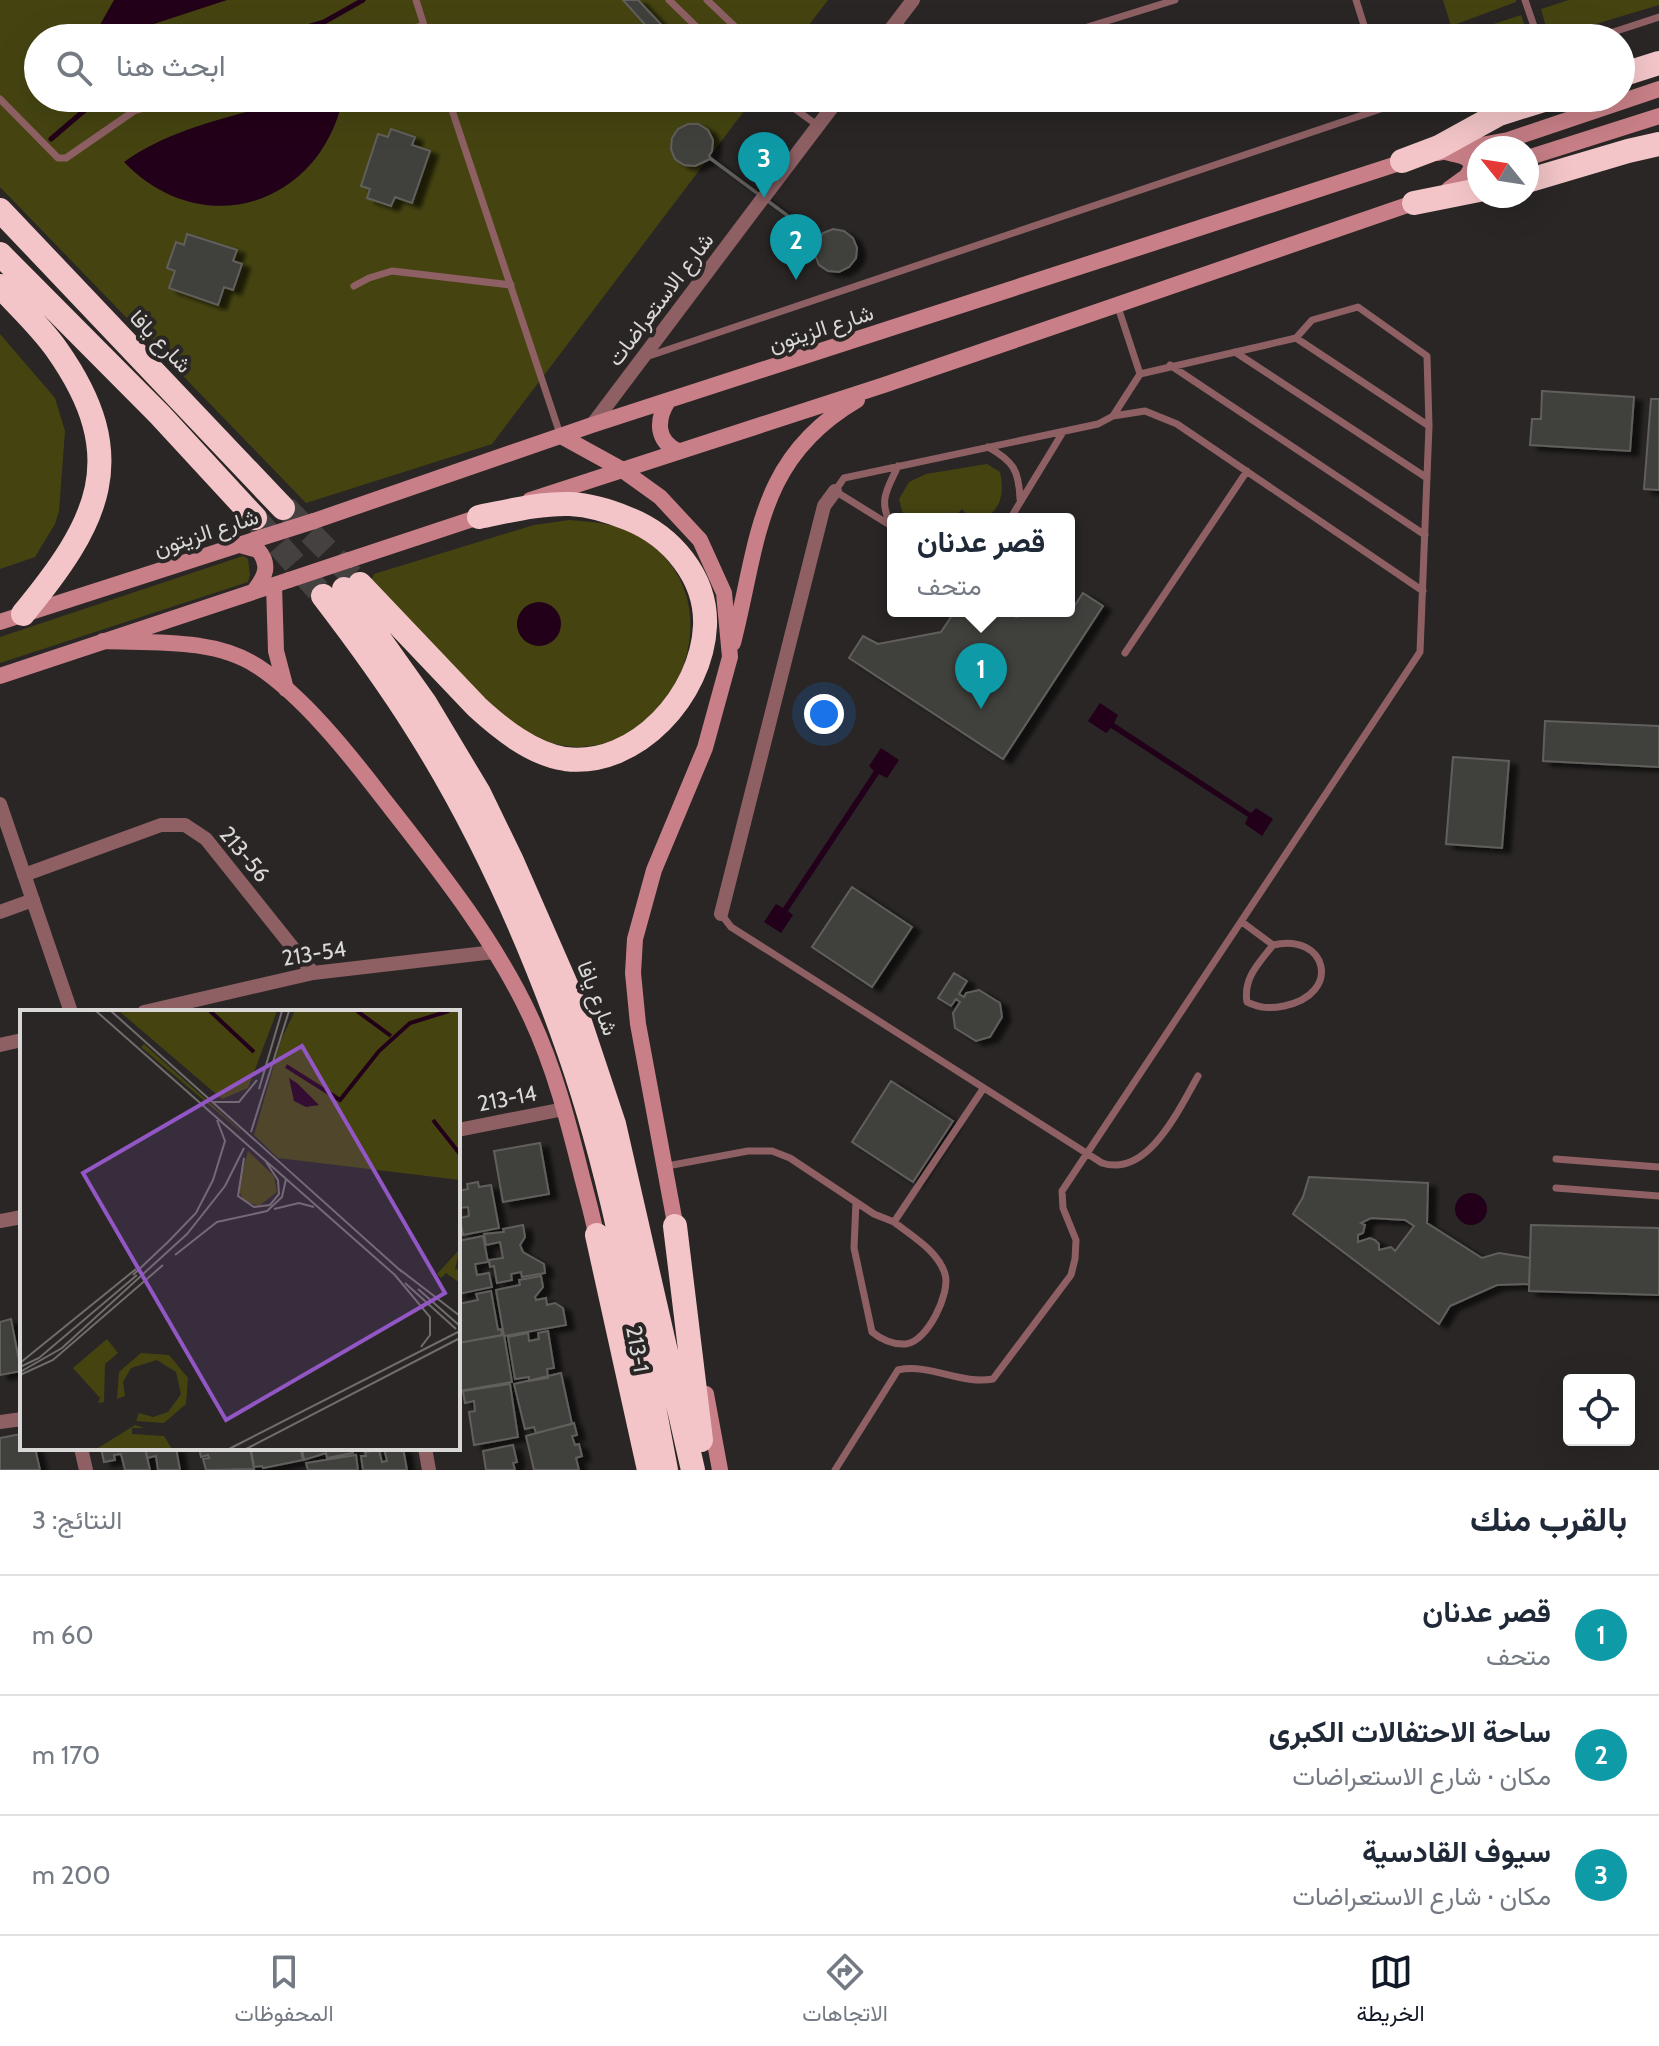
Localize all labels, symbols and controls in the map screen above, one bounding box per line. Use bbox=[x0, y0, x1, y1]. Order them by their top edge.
search box bbox=[24, 24, 1635, 112]
icon: search bbox=[52, 46, 96, 90]
text: ابحث هنا bbox=[116, 47, 226, 84]
pin: 3 bbox=[738, 132, 790, 198]
north arrow bbox=[1467, 136, 1539, 208]
pin: 2 bbox=[770, 214, 822, 280]
street label: شارع الاستعراضات bbox=[601, 227, 720, 372]
street label: شارع الزيتون bbox=[765, 299, 877, 359]
street label: شارع يافا bbox=[123, 304, 197, 379]
street label: شارع الزيتون bbox=[150, 503, 262, 563]
popup bbox=[887, 513, 1075, 617]
text: قصر عدنان bbox=[917, 523, 1045, 560]
text: متحف bbox=[917, 570, 982, 602]
pin: 1 bbox=[955, 643, 1007, 709]
your location bbox=[804, 694, 844, 734]
street label: 213-56 bbox=[214, 821, 276, 888]
street label: 213-54 bbox=[280, 935, 348, 972]
street label: شارع يافا bbox=[570, 957, 624, 1040]
inset map bbox=[20, 1010, 460, 1450]
street label: 213-14 bbox=[475, 1080, 539, 1117]
street label: 213-1 bbox=[620, 1324, 655, 1374]
map controls bbox=[1563, 1374, 1635, 1446]
button: locate bbox=[1563, 1374, 1635, 1446]
text: بالقرب منك bbox=[1470, 1498, 1627, 1540]
text: النتائج: 3 bbox=[32, 1504, 122, 1536]
text: قصر عدنان bbox=[1422, 1593, 1551, 1630]
text: 60 m bbox=[32, 1619, 94, 1651]
text: 1 bbox=[1596, 1619, 1606, 1651]
text: متحف bbox=[1486, 1640, 1551, 1672]
text: ساحة الاحتفالات الكبرى bbox=[1268, 1713, 1551, 1750]
text: 170 m bbox=[32, 1739, 100, 1771]
text: 2 bbox=[1594, 1739, 1608, 1771]
text: مكان · شارع الاستعراضات bbox=[1292, 1760, 1551, 1792]
text: سيوف القادسية bbox=[1362, 1833, 1551, 1870]
text: 200 m bbox=[32, 1859, 111, 1891]
text: 3 bbox=[1594, 1859, 1608, 1891]
text: مكان · شارع الاستعراضات bbox=[1292, 1880, 1551, 1912]
tab: المحفوظات bbox=[234, 1950, 334, 2033]
tab: الاتجاهات bbox=[802, 1950, 888, 2033]
tab: الخريطة bbox=[1357, 1950, 1425, 2033]

